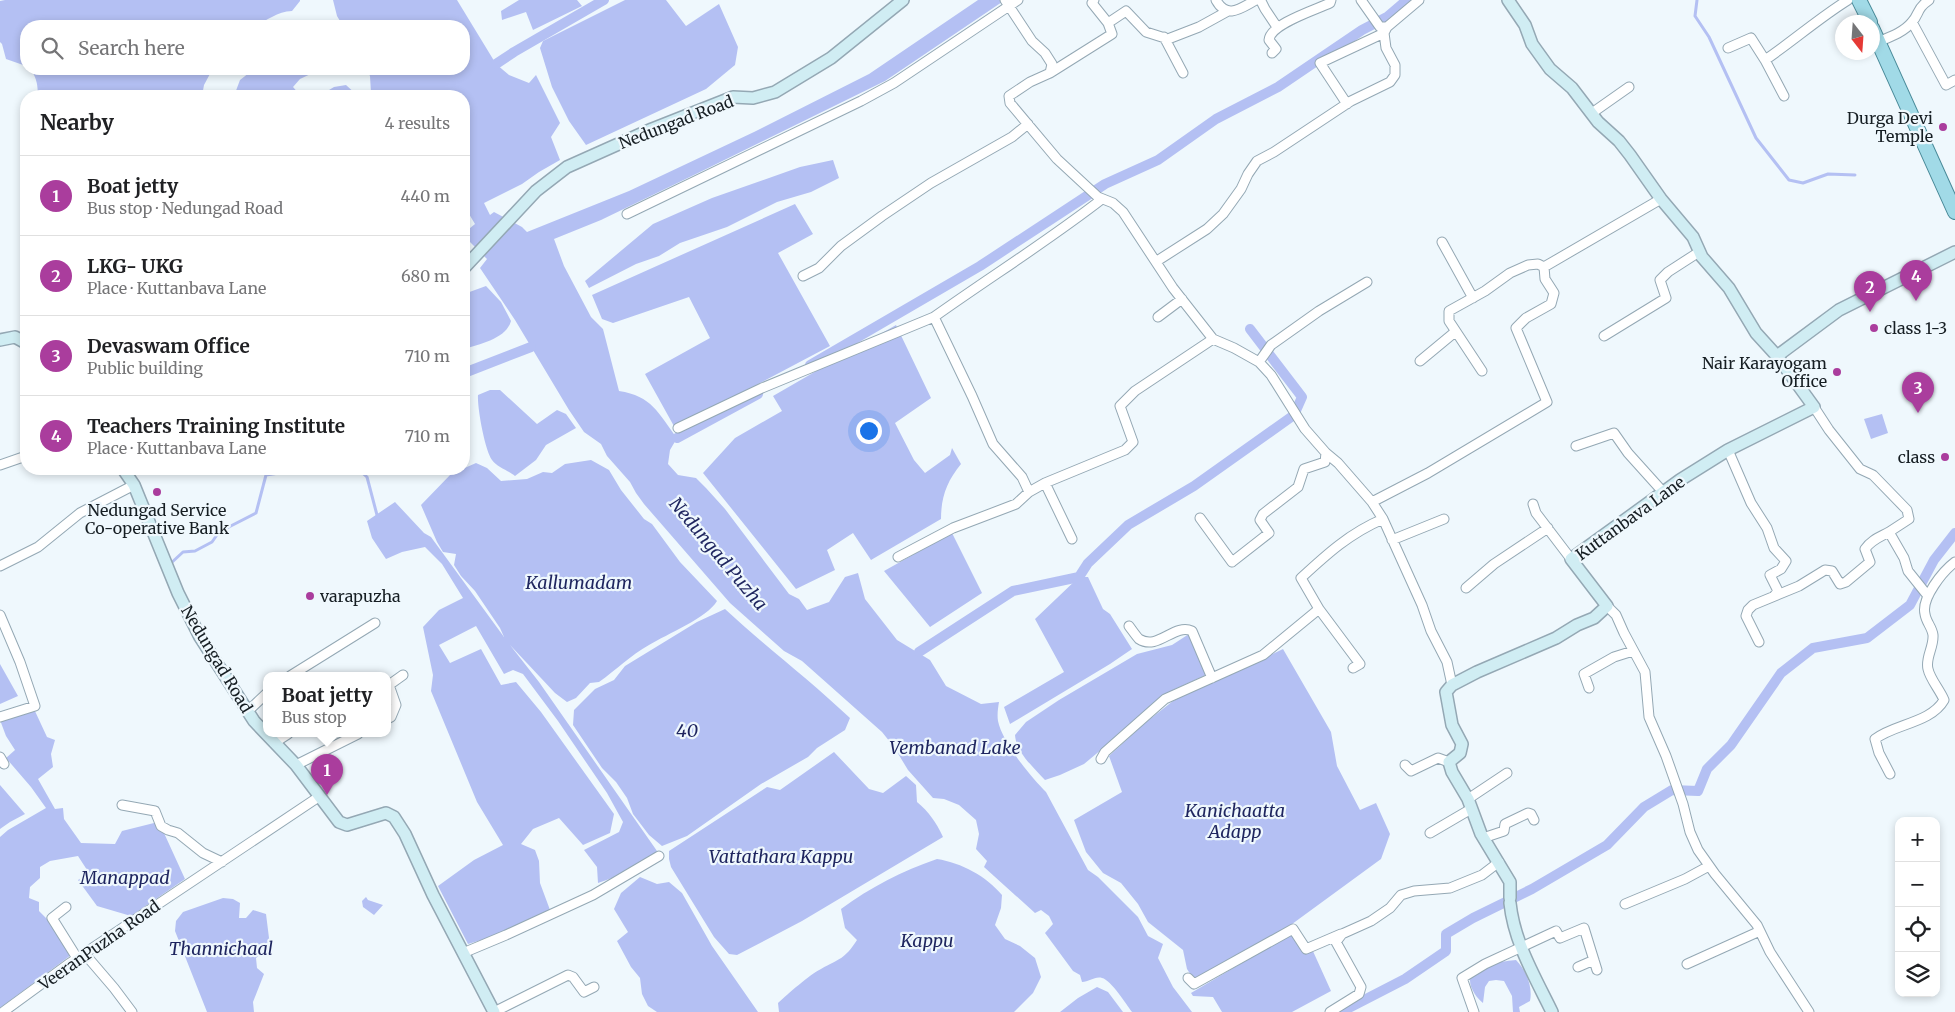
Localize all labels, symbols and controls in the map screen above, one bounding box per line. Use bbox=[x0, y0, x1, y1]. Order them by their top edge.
north arrow bbox=[1835, 15, 1880, 60]
search box bbox=[20, 20, 470, 75]
icon: search bbox=[38, 34, 66, 62]
text: Search here bbox=[78, 36, 185, 60]
street label: Nedungad Road bbox=[616, 91, 737, 153]
place label: Durga Devi Temple bbox=[1847, 108, 1933, 146]
text: Nearby bbox=[40, 109, 114, 136]
text: 4 results bbox=[384, 113, 450, 133]
marker: Durga Devi Temple bbox=[1937, 121, 1949, 133]
text: Boat jetty bbox=[87, 174, 178, 198]
text: 1 bbox=[52, 186, 60, 206]
text: 440 m bbox=[400, 186, 450, 206]
text: Bus stop · Nedungad Road bbox=[87, 198, 283, 218]
text: LKG- UKG bbox=[87, 254, 183, 278]
pin: 4 bbox=[1900, 260, 1932, 301]
text: 2 bbox=[51, 266, 61, 286]
text: 680 m bbox=[401, 266, 450, 286]
pin: 2 bbox=[1854, 271, 1886, 312]
text: Place · Kuttanbava Lane bbox=[87, 278, 266, 298]
place label: class 1-3 bbox=[1884, 318, 1947, 338]
marker: class 1-3 bbox=[1868, 322, 1880, 334]
text: Devaswam Office bbox=[87, 334, 250, 358]
text: 3 bbox=[51, 346, 61, 366]
text: 710 m bbox=[405, 346, 450, 366]
place label: Nair Karayogam Office bbox=[1702, 353, 1827, 391]
text: Public building bbox=[87, 358, 203, 378]
marker: Nair Karayogam Office bbox=[1831, 366, 1843, 378]
pin: 3 bbox=[1902, 372, 1934, 413]
text: Teachers Training Institute bbox=[87, 414, 345, 438]
your location bbox=[856, 418, 882, 444]
text: 4 bbox=[51, 426, 61, 446]
text: 710 m bbox=[405, 426, 450, 446]
text: Place · Kuttanbava Lane bbox=[87, 438, 266, 458]
place label: class bbox=[1898, 447, 1935, 467]
marker: class bbox=[1939, 451, 1951, 463]
street label: Kuttanbava Lane bbox=[1572, 472, 1688, 564]
marker: Nedungad Service Co-operative Bank bbox=[151, 486, 163, 498]
water label: Nedungad Puzha bbox=[664, 493, 772, 615]
place label: Nedungad Service Co-operative Bank bbox=[85, 500, 230, 538]
water label: Kallumadam bbox=[525, 571, 632, 594]
place label: varapuzha bbox=[319, 586, 401, 606]
marker: varapuzha bbox=[304, 590, 316, 602]
street label: Nedungad Road bbox=[177, 602, 257, 717]
popup bbox=[263, 672, 391, 737]
text: Boat jetty bbox=[281, 683, 373, 707]
text: Bus stop bbox=[281, 707, 347, 727]
water label: 40 bbox=[676, 719, 698, 742]
water label: Vembanad Lake bbox=[889, 736, 1021, 759]
pin: 1 bbox=[311, 754, 343, 795]
water label: Kanichaatta Adapp bbox=[1184, 799, 1285, 843]
map controls bbox=[1895, 817, 1940, 997]
button: + bbox=[1895, 817, 1940, 862]
water label: Vattathara Kappu bbox=[709, 845, 853, 868]
button: − bbox=[1895, 862, 1940, 907]
water label: Manappad bbox=[79, 866, 170, 889]
street label: VeeranPuzha Road bbox=[34, 895, 164, 995]
button: locate bbox=[1895, 907, 1940, 952]
water label: Kappu bbox=[899, 929, 954, 952]
water label: Thannichaal bbox=[169, 937, 273, 960]
button: layers bbox=[1895, 952, 1940, 997]

